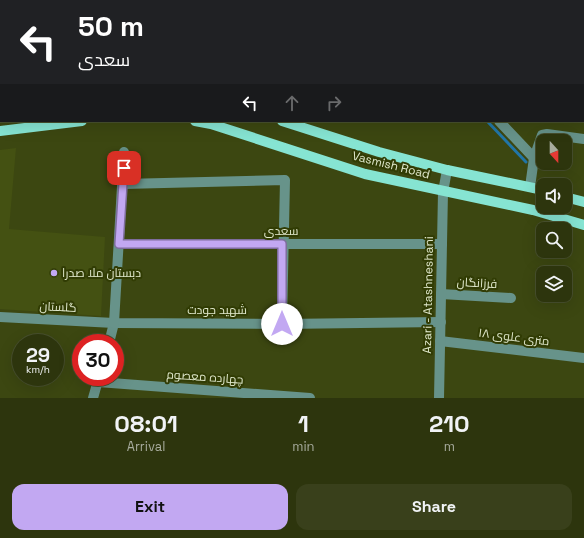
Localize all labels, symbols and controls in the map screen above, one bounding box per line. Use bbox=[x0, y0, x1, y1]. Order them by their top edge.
text: 50 m bbox=[78, 8, 144, 44]
icon: left bbox=[12, 16, 64, 68]
text: سعدی bbox=[78, 48, 130, 71]
icon: left bbox=[239, 92, 261, 114]
icon: ahead bbox=[281, 92, 303, 114]
icon: right bbox=[323, 92, 345, 114]
north arrow bbox=[536, 134, 572, 170]
map controls bbox=[536, 134, 572, 302]
street label: Vasmish Road bbox=[350, 148, 432, 182]
pin bbox=[107, 151, 141, 185]
icon: arrive bbox=[113, 157, 135, 179]
button: sound bbox=[536, 178, 572, 214]
button: search bbox=[536, 222, 572, 258]
street label: سعدی bbox=[264, 223, 298, 239]
street label: Azari - Atashneshani bbox=[419, 236, 437, 354]
place label: دبستان ملا صدرا bbox=[62, 265, 141, 281]
button: layers bbox=[536, 266, 572, 302]
marker: دبستان ملا صدرا bbox=[49, 268, 59, 278]
street label: فرزانگان bbox=[456, 274, 498, 292]
street label: گلستان bbox=[39, 298, 77, 316]
street label: شهید جودت bbox=[187, 302, 247, 318]
position arrow bbox=[261, 303, 303, 345]
street label: ۱۸ متری علوی bbox=[478, 325, 550, 349]
speed limit sign: 30 bbox=[72, 334, 124, 386]
text: 29 bbox=[26, 342, 50, 368]
text: km/h bbox=[26, 363, 50, 376]
street label: چهارده معصوم bbox=[166, 366, 244, 389]
text: 08:01 bbox=[114, 408, 178, 439]
text: 1 bbox=[298, 408, 309, 439]
text: 210 bbox=[429, 408, 470, 439]
text: Arrival bbox=[127, 438, 165, 455]
text: min bbox=[292, 438, 315, 455]
text: m bbox=[444, 438, 455, 455]
button: Exit bbox=[12, 484, 288, 530]
button: Share bbox=[296, 484, 572, 530]

